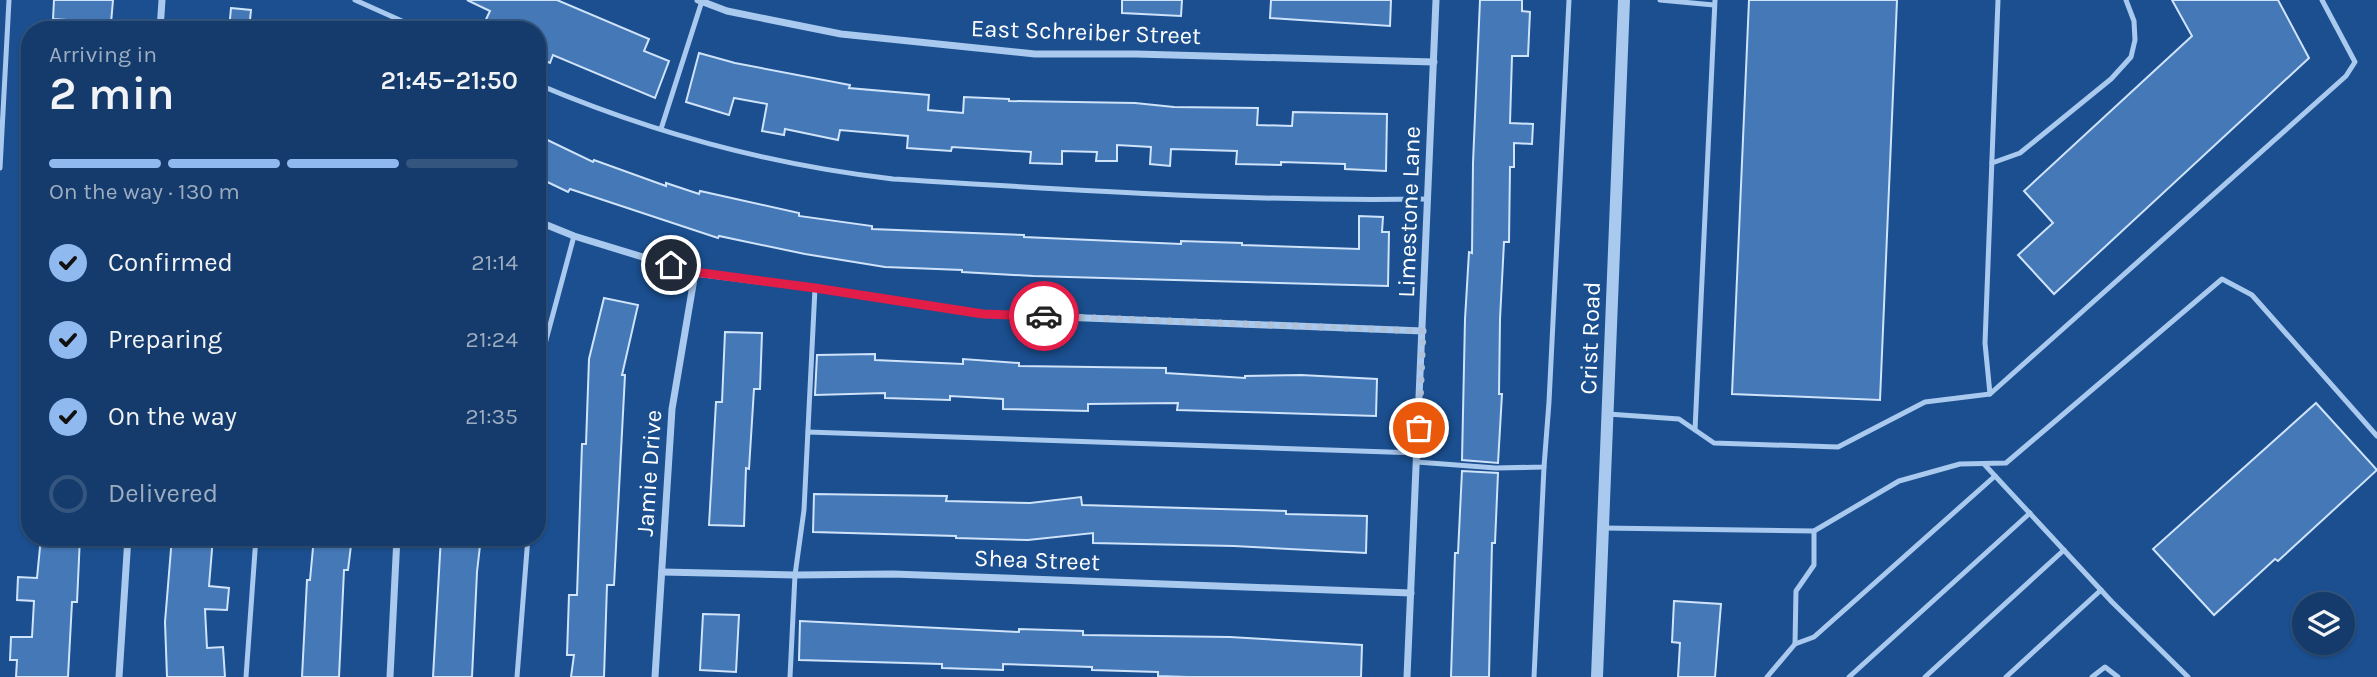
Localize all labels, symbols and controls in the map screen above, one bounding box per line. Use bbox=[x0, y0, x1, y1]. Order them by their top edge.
street label: East Schreiber Street bbox=[970, 14, 1202, 50]
text: Arriving in bbox=[49, 41, 157, 68]
text: 21:45–21:50 bbox=[381, 65, 518, 96]
text: 2 min bbox=[49, 67, 175, 121]
street label: Limestone Lane bbox=[1392, 126, 1426, 298]
text: On the way · 130 m bbox=[49, 178, 240, 205]
pin bbox=[641, 235, 701, 295]
icon: check bbox=[49, 244, 87, 282]
icon: home bbox=[652, 246, 690, 284]
text: Confirmed bbox=[108, 247, 233, 278]
text: 21:14 bbox=[471, 249, 518, 276]
courier bbox=[1009, 281, 1079, 351]
street label: Crist Road bbox=[1574, 281, 1606, 395]
icon: car bbox=[1025, 297, 1063, 335]
icon: check bbox=[49, 321, 87, 359]
text: Preparing bbox=[108, 324, 222, 355]
text: 21:24 bbox=[466, 326, 518, 353]
icon: check bbox=[49, 398, 87, 436]
pin bbox=[1389, 398, 1449, 458]
text: On the way bbox=[108, 401, 237, 432]
text: 21:35 bbox=[465, 403, 518, 430]
street label: Jamie Drive bbox=[631, 409, 667, 537]
icon: bag bbox=[1400, 409, 1438, 447]
text: Delivered bbox=[108, 478, 218, 509]
street label: Shea Street bbox=[973, 544, 1101, 576]
map controls bbox=[2292, 592, 2355, 655]
button: layers bbox=[2292, 592, 2355, 655]

